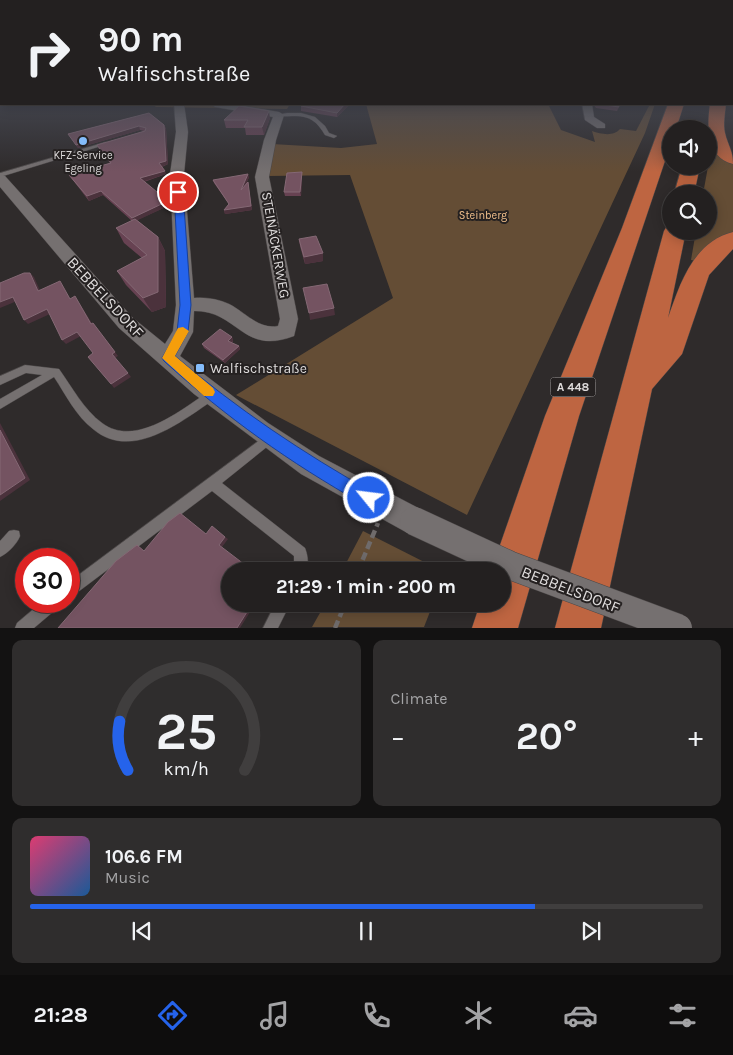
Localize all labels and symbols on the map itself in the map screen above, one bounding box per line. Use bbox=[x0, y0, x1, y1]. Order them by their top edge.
marker: KFZ-Service Egeling bbox=[77, 135, 89, 147]
place label: KFZ-Service Egeling bbox=[53, 149, 113, 175]
pin bbox=[157, 171, 199, 213]
street label: STEINÄCKERWEG bbox=[258, 191, 293, 300]
park label: Steinberg bbox=[459, 209, 508, 222]
street label: BEBBELSDORF bbox=[63, 253, 148, 342]
place label: Walfischstraße bbox=[210, 360, 307, 377]
marker: Walfischstraße bbox=[194, 362, 206, 374]
road number: A 448 bbox=[550, 378, 596, 397]
position arrow bbox=[342, 471, 394, 523]
speed limit sign: 30 bbox=[15, 548, 80, 613]
street label: BEBBELSDORF bbox=[519, 562, 623, 617]

